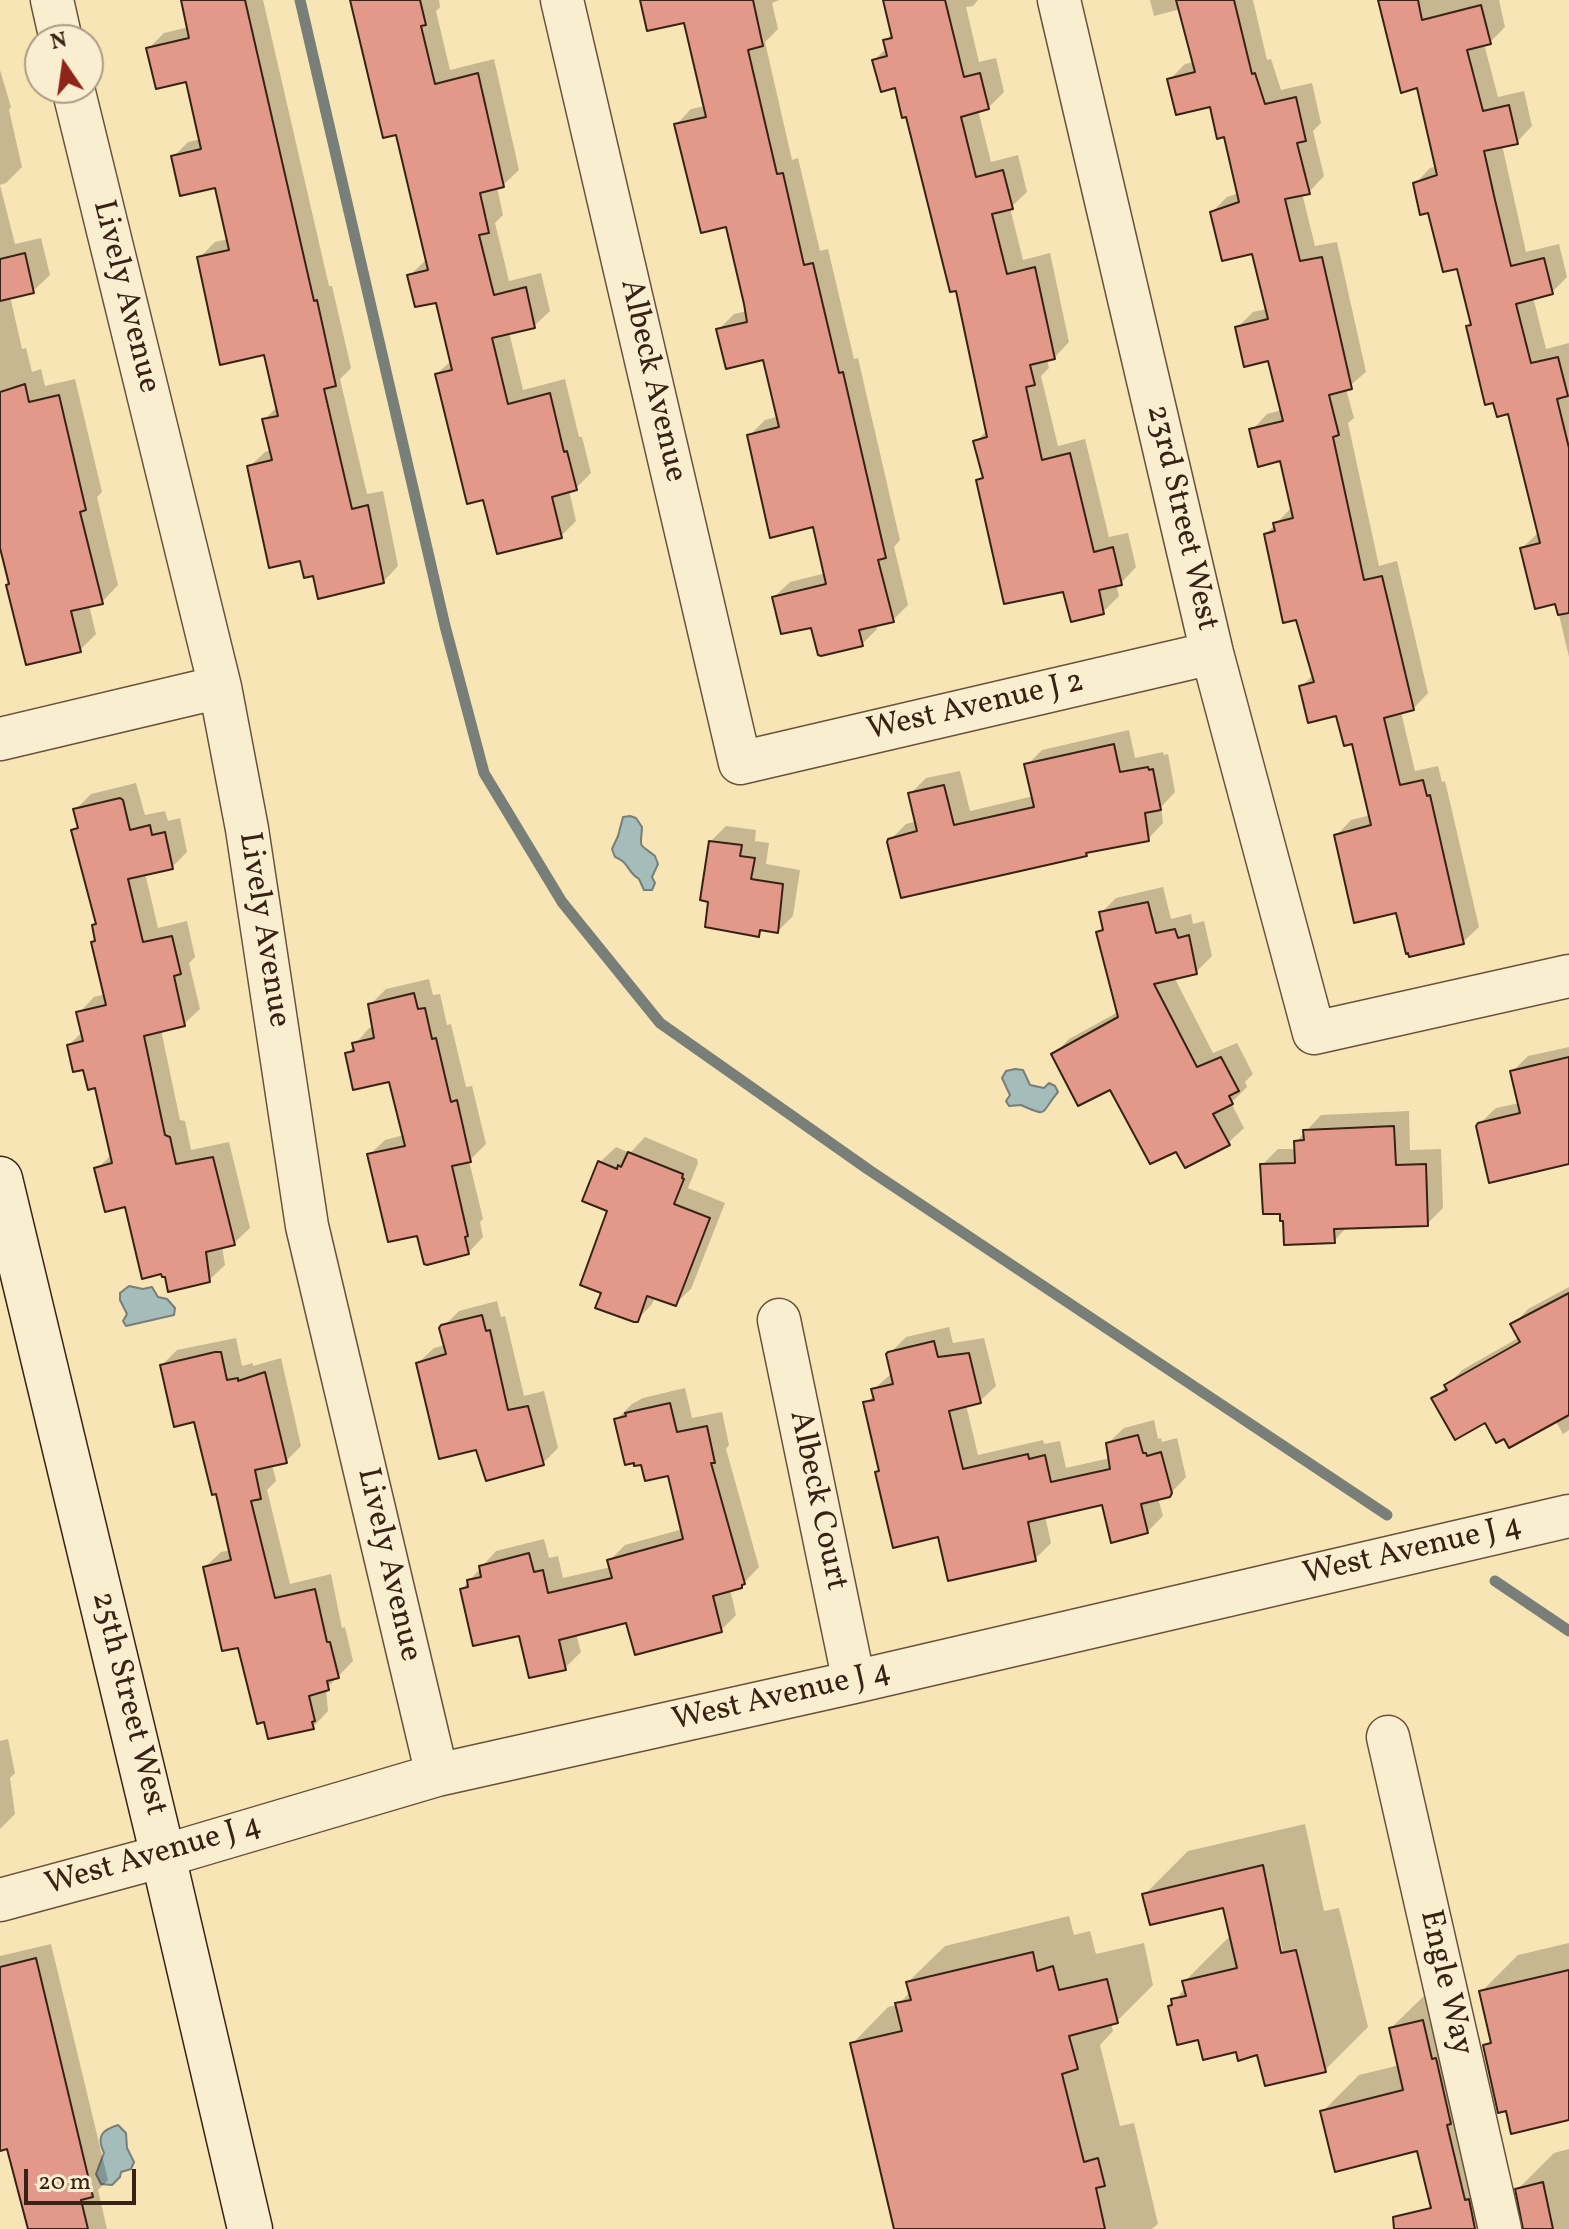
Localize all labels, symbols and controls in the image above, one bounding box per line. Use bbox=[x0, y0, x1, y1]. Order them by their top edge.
north arrow bbox=[24, 24, 104, 104]
text: N bbox=[48, 25, 70, 59]
street label: Lively Avenue bbox=[82, 197, 166, 397]
street label: Albeck Avenue bbox=[609, 276, 693, 486]
street label: 23rd Street West bbox=[1135, 401, 1225, 635]
street label: West Avenue J 2 bbox=[864, 664, 1088, 752]
street label: Lively Avenue bbox=[228, 830, 296, 1030]
street label: Albeck Court bbox=[778, 1408, 854, 1594]
street label: Lively Avenue bbox=[346, 1465, 428, 1665]
street label: West Avenue J 4 bbox=[1300, 1508, 1526, 1596]
street label: 25th Street West bbox=[81, 1588, 173, 1820]
street label: West Avenue J 4 bbox=[669, 1654, 895, 1742]
street label: West Avenue J 4 bbox=[41, 1808, 267, 1906]
street label: Engle Way bbox=[1409, 1907, 1479, 2059]
scale bar bbox=[28, 2153, 140, 2203]
text: 20 m bbox=[38, 2166, 91, 2200]

